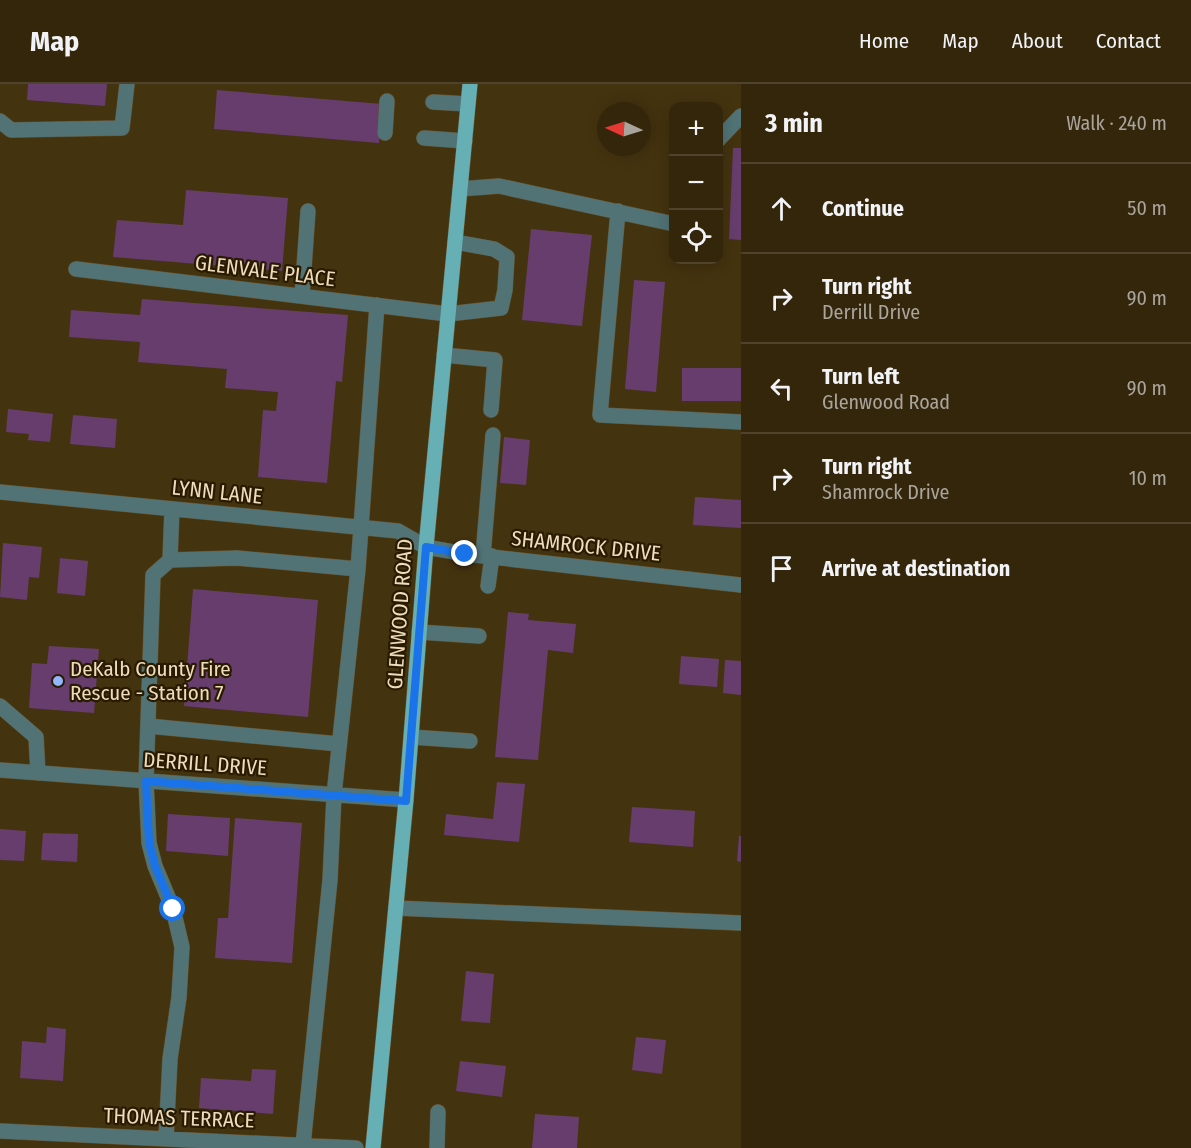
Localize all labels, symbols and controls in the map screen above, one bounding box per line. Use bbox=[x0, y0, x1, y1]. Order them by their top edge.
text: Map bbox=[30, 25, 79, 58]
text: Home bbox=[859, 28, 909, 54]
text: Map bbox=[942, 28, 979, 54]
text: About bbox=[1012, 28, 1063, 54]
text: Contact bbox=[1096, 28, 1161, 54]
north arrow bbox=[597, 102, 651, 156]
map controls bbox=[669, 102, 723, 264]
button: + bbox=[669, 102, 723, 156]
text: 3 min bbox=[765, 108, 823, 139]
text: Walk · 240 m bbox=[1066, 111, 1167, 135]
button: − bbox=[669, 156, 723, 210]
icon: ahead bbox=[765, 192, 798, 225]
text: Continue bbox=[822, 195, 904, 222]
text: 50 m bbox=[1127, 196, 1167, 220]
button: locate bbox=[669, 210, 723, 264]
street label: GLENVALE PLACE bbox=[193, 249, 337, 293]
text: Turn right bbox=[822, 273, 911, 300]
icon: right bbox=[765, 282, 798, 315]
text: 90 m bbox=[1127, 286, 1167, 310]
text: Derrill Drive bbox=[822, 300, 920, 324]
text: Turn left bbox=[822, 363, 900, 390]
icon: left bbox=[765, 372, 798, 405]
text: 90 m bbox=[1127, 376, 1167, 400]
text: Glenwood Road bbox=[822, 390, 950, 414]
text: Turn right bbox=[822, 453, 911, 480]
icon: right bbox=[765, 462, 798, 495]
text: 10 m bbox=[1129, 466, 1167, 490]
street label: LYNN LANE bbox=[170, 474, 264, 510]
text: Shamrock Drive bbox=[822, 480, 950, 504]
street label: SHAMROCK DRIVE bbox=[510, 525, 662, 567]
street label: GLENWOOD ROAD bbox=[382, 538, 418, 690]
route end bbox=[451, 540, 477, 566]
icon: arrive bbox=[765, 552, 798, 585]
text: Arrive at destination bbox=[822, 555, 1010, 582]
place label: DeKalb County Fire Rescue - Station 7 bbox=[70, 656, 231, 706]
marker: DeKalb County Fire Rescue - Station 7 bbox=[51, 674, 65, 688]
street label: DERRILL DRIVE bbox=[142, 747, 268, 781]
route start bbox=[159, 895, 185, 921]
street label: THOMAS TERRACE bbox=[103, 1102, 255, 1134]

